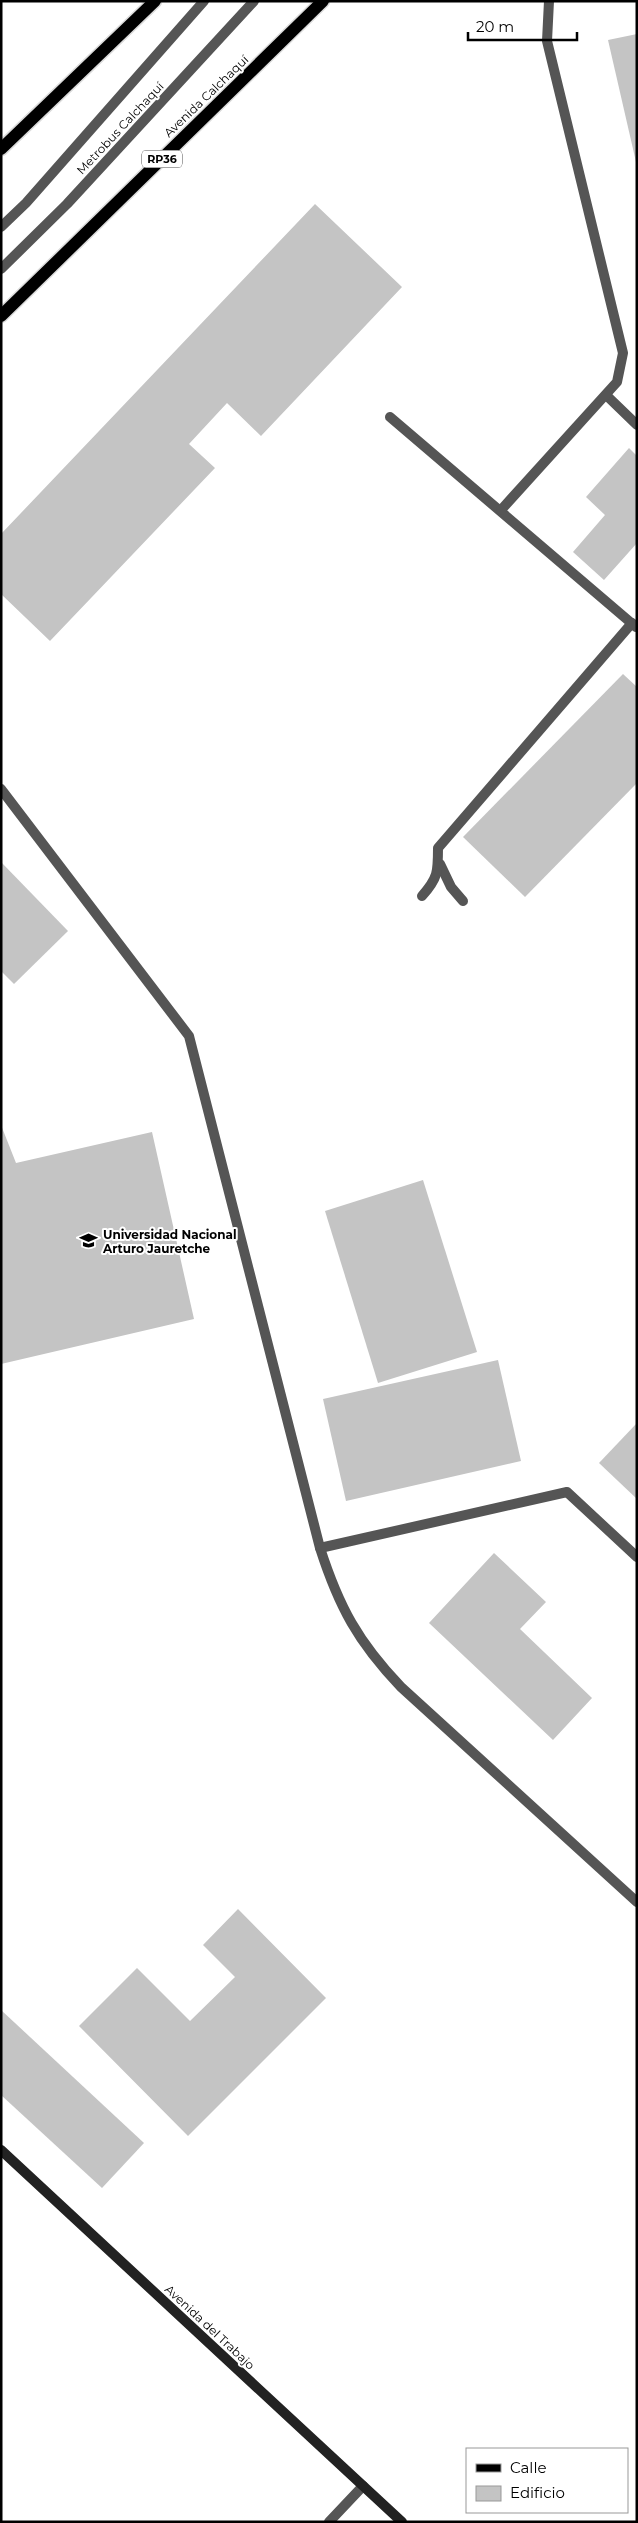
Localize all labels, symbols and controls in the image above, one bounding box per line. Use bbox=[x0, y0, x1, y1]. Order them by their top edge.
scale bar bbox=[468, 10, 577, 42]
text: 20 m bbox=[476, 17, 514, 36]
street label: Avenida Calchaquí bbox=[161, 51, 252, 140]
street label: Metrobus Calchaquí bbox=[73, 78, 167, 177]
road number: RP36 bbox=[142, 150, 182, 168]
place label: Universidad Nacional Arturo Jauretche bbox=[102, 1227, 237, 1256]
school or university icon: Universidad Nacional Arturo Jauretche bbox=[79, 1231, 99, 1251]
street label: Avenida del Trabajo bbox=[162, 2281, 258, 2373]
legend bbox=[466, 2448, 628, 2513]
text: Calle bbox=[510, 2458, 547, 2477]
text: Edificio bbox=[510, 2483, 565, 2502]

